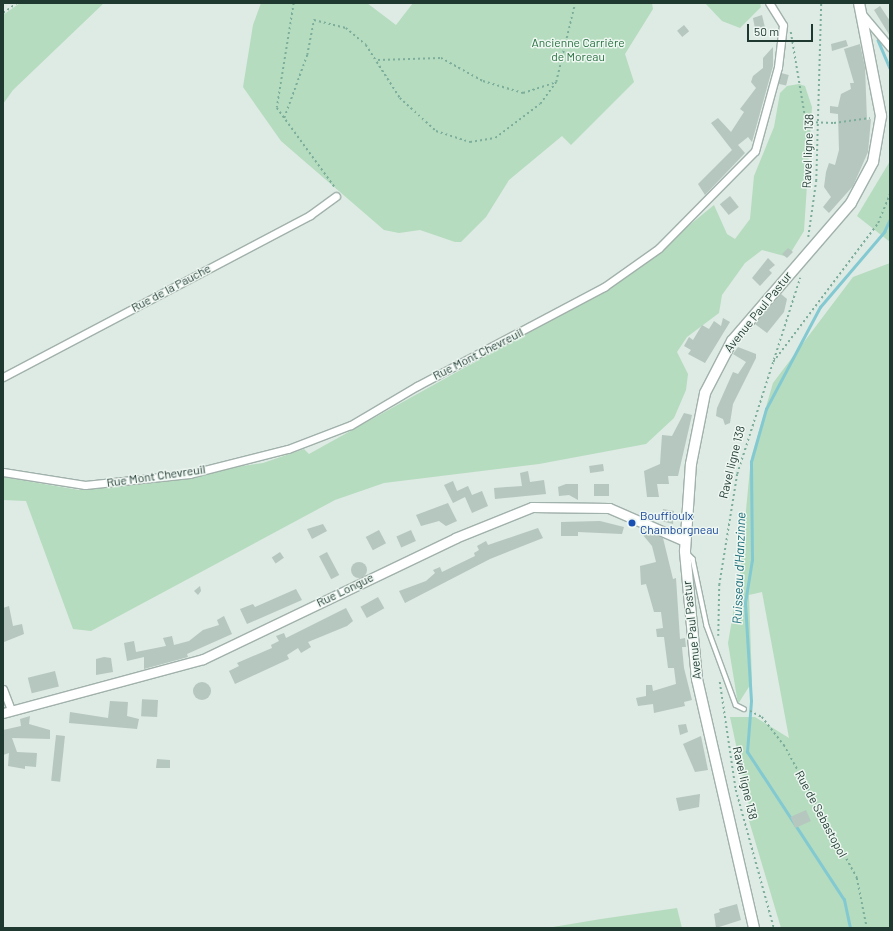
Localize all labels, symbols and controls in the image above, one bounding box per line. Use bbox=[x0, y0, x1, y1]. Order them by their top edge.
scale bar bbox=[749, 16, 815, 42]
text: 50 m bbox=[754, 24, 779, 38]
park label: Ancienne Carrière de Moreau bbox=[531, 36, 625, 64]
street label: Ravel ligne 138 bbox=[800, 114, 816, 188]
street label: Rue de la Pauche bbox=[129, 261, 213, 315]
street label: Avenue Paul Pastur bbox=[721, 269, 795, 355]
street label: Rue Mont Chevreuil bbox=[430, 325, 526, 383]
street label: Ravel ligne 138 bbox=[716, 424, 748, 500]
street label: Rue Mont Chevreuil bbox=[106, 462, 206, 490]
place label: Bouffioulx Chamborgneau bbox=[640, 509, 719, 537]
water label: Ruisseau d'Hanzinne bbox=[729, 512, 749, 624]
marker: Bouffioulx Chamborgneau bbox=[627, 518, 637, 528]
street label: Rue Longue bbox=[314, 570, 376, 610]
street label: Avenue Paul Pastur bbox=[680, 580, 704, 680]
street label: Ravel ligne 138 bbox=[730, 745, 760, 821]
street label: Rue de Sebastopol bbox=[792, 768, 850, 860]

